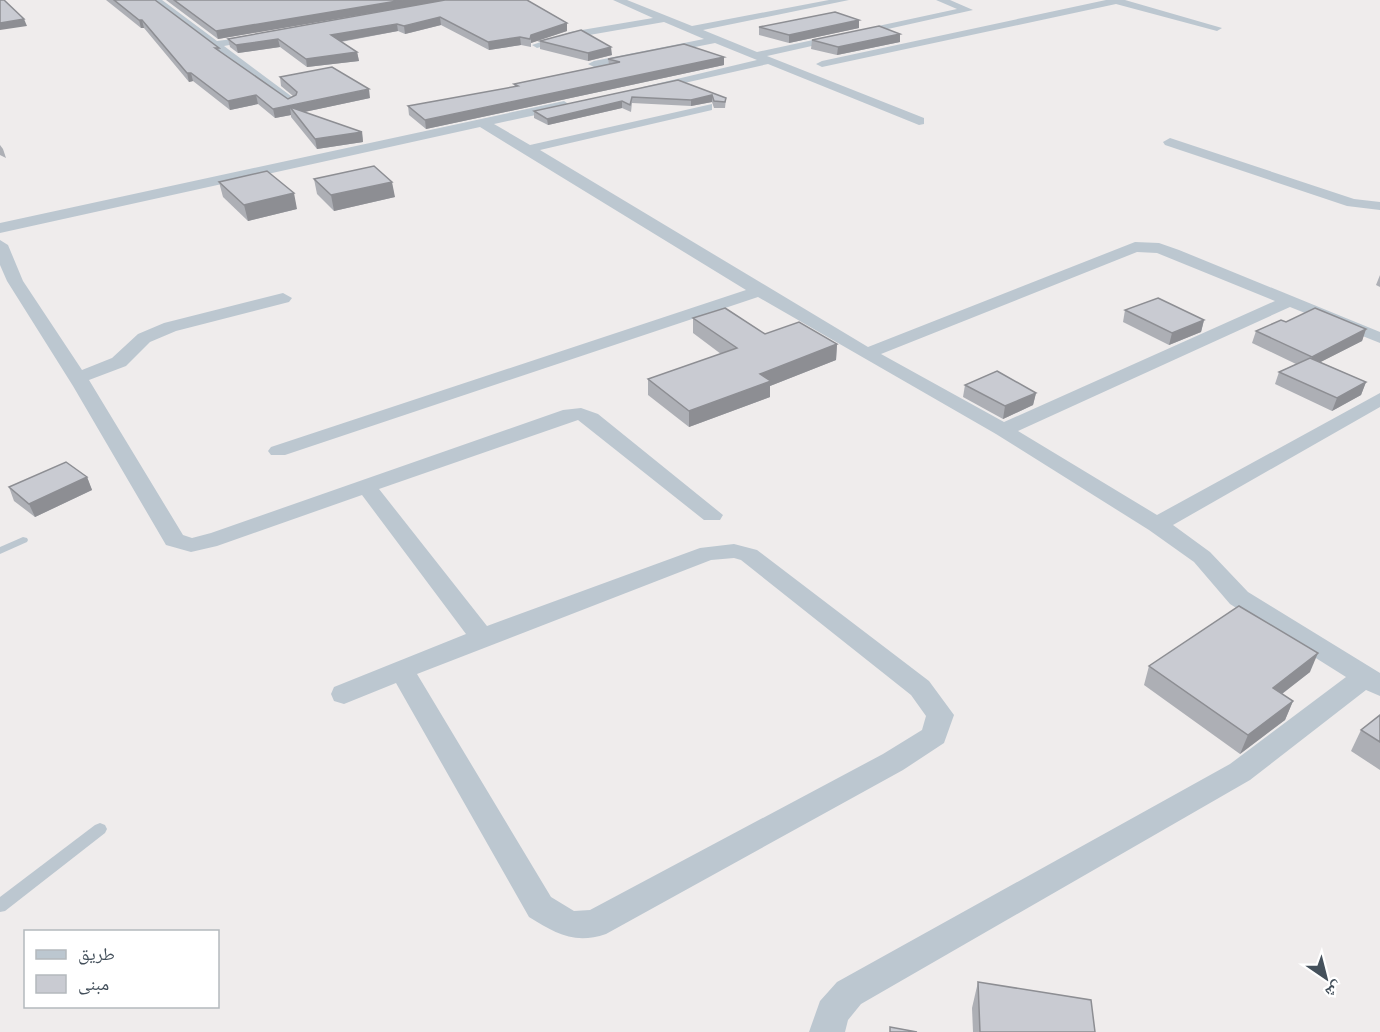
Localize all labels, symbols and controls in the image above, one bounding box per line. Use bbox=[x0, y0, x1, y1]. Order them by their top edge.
legend bbox=[24, 930, 219, 1008]
text: طريق bbox=[78, 943, 115, 965]
north arrow bbox=[1296, 948, 1356, 1008]
text: مبنى bbox=[78, 973, 109, 995]
text: ش bbox=[1322, 977, 1347, 1003]

